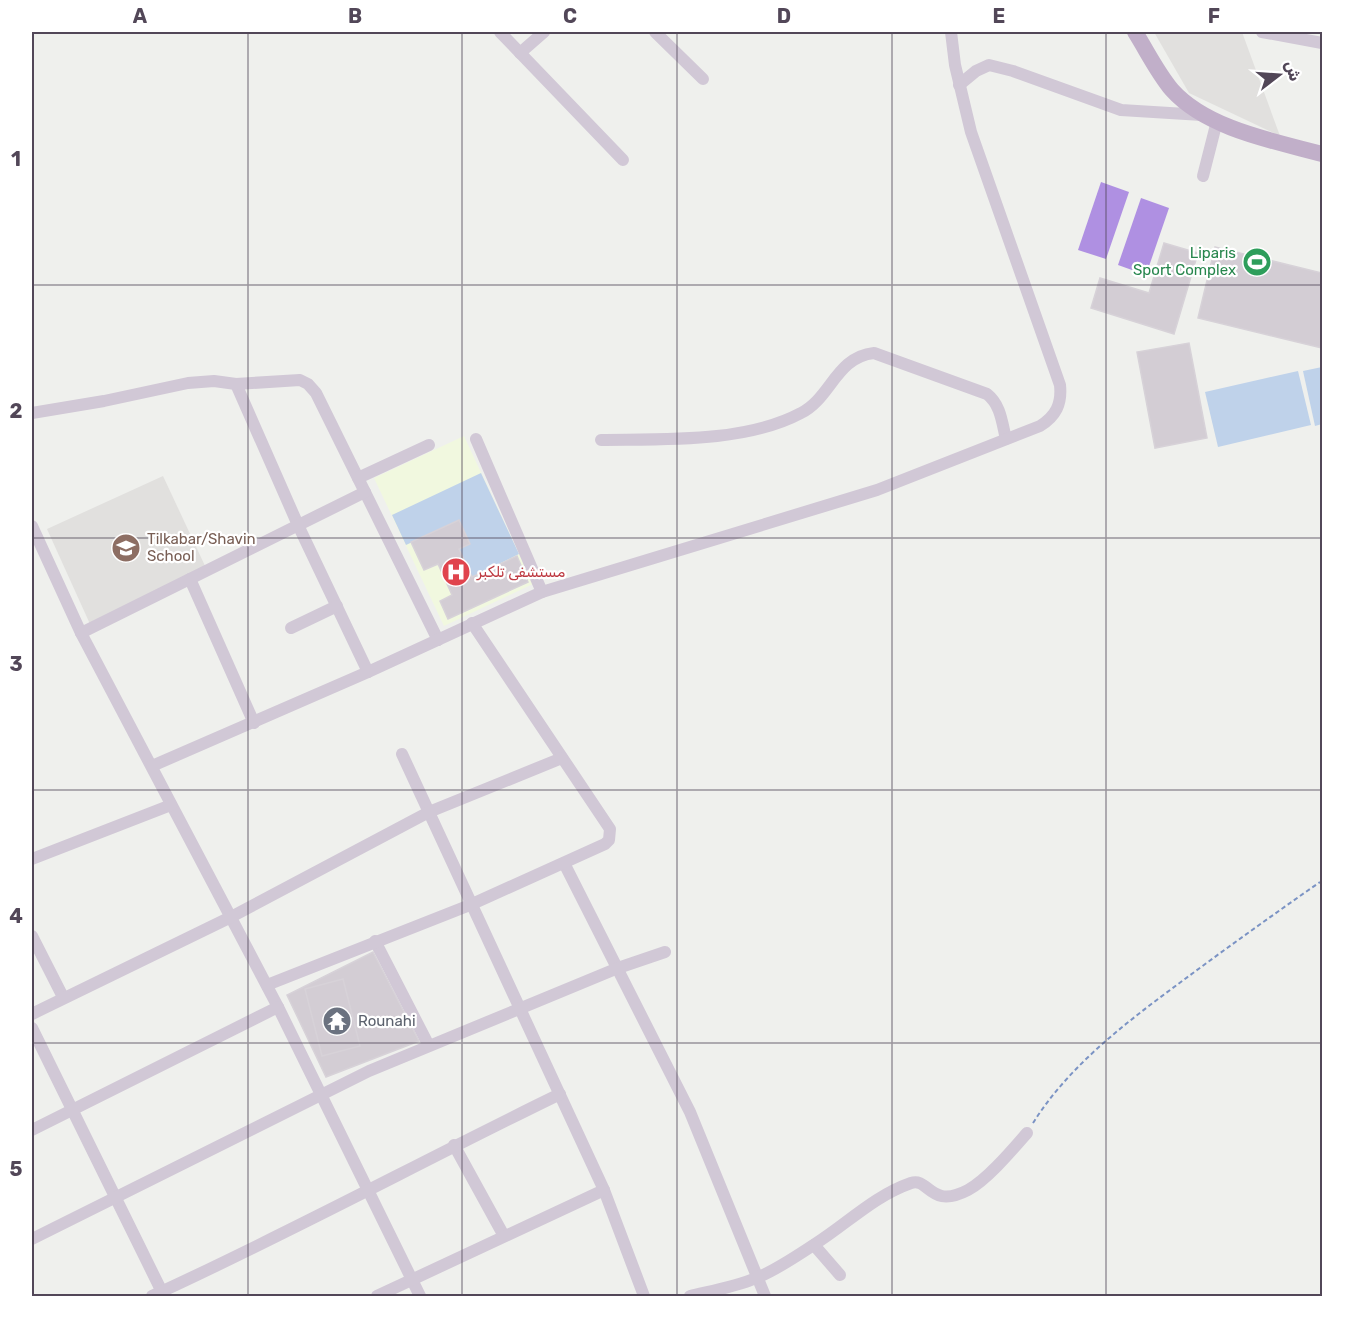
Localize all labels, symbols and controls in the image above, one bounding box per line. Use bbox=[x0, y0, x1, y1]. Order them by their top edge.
text: A bbox=[133, 4, 148, 28]
text: B bbox=[348, 4, 362, 28]
text: C bbox=[563, 4, 577, 28]
text: D bbox=[777, 4, 791, 28]
text: E bbox=[993, 4, 1005, 28]
text: F bbox=[1208, 4, 1220, 28]
north arrow bbox=[1249, 45, 1309, 105]
text: ش bbox=[1281, 58, 1305, 83]
text: 1 bbox=[11, 147, 21, 171]
place label: Liparis Sport Complex bbox=[1133, 244, 1236, 279]
sports icon: Liparis Sport Complex bbox=[1241, 246, 1273, 278]
text: 2 bbox=[10, 399, 23, 423]
place label: Tilkabar/Shavin School bbox=[147, 530, 256, 565]
school or university icon: Tilkabar/Shavin School bbox=[110, 532, 142, 564]
hospital icon: مستشفى تلكبر bbox=[440, 556, 472, 588]
place label: مستشفى تلكبر bbox=[476, 563, 565, 581]
text: 3 bbox=[9, 652, 23, 676]
text: 4 bbox=[9, 904, 23, 928]
temple icon: Rounahi bbox=[321, 1005, 353, 1037]
place label: Rounahi bbox=[358, 1012, 416, 1030]
text: 5 bbox=[10, 1157, 23, 1181]

